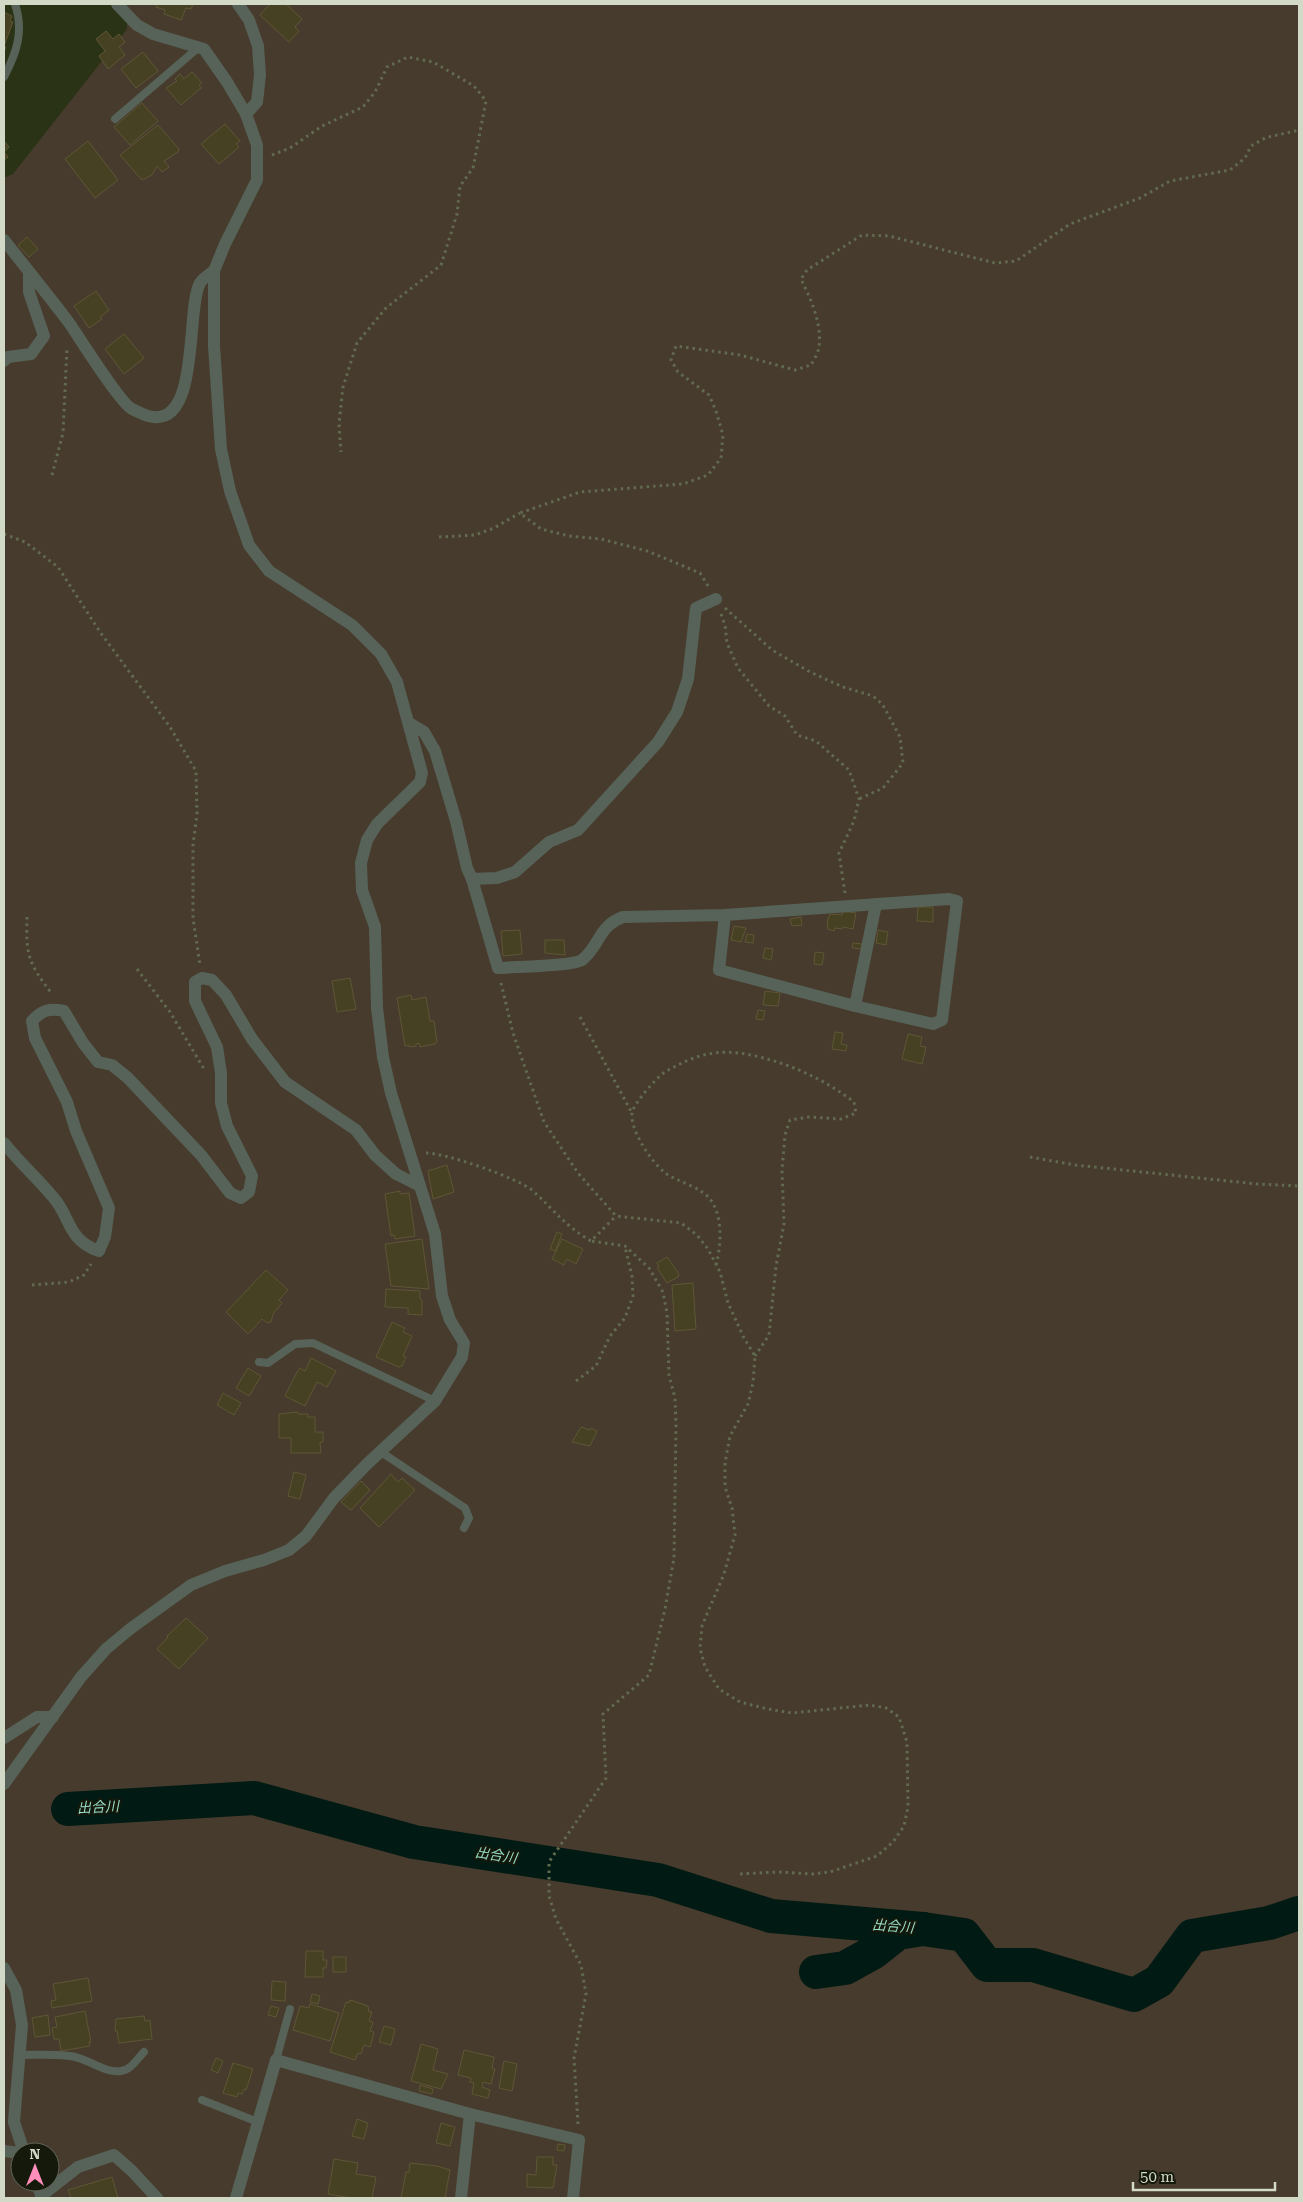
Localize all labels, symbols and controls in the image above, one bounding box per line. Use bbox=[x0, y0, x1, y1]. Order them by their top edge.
water label: 出合川 bbox=[77, 1798, 121, 1816]
water label: 出合川 bbox=[474, 1844, 520, 1866]
water label: 出合川 bbox=[871, 1916, 917, 1936]
north arrow bbox=[10, 2142, 60, 2192]
text: N bbox=[30, 2146, 41, 2162]
scale bar bbox=[1133, 2160, 1276, 2192]
text: 50 m bbox=[1140, 2168, 1175, 2186]

